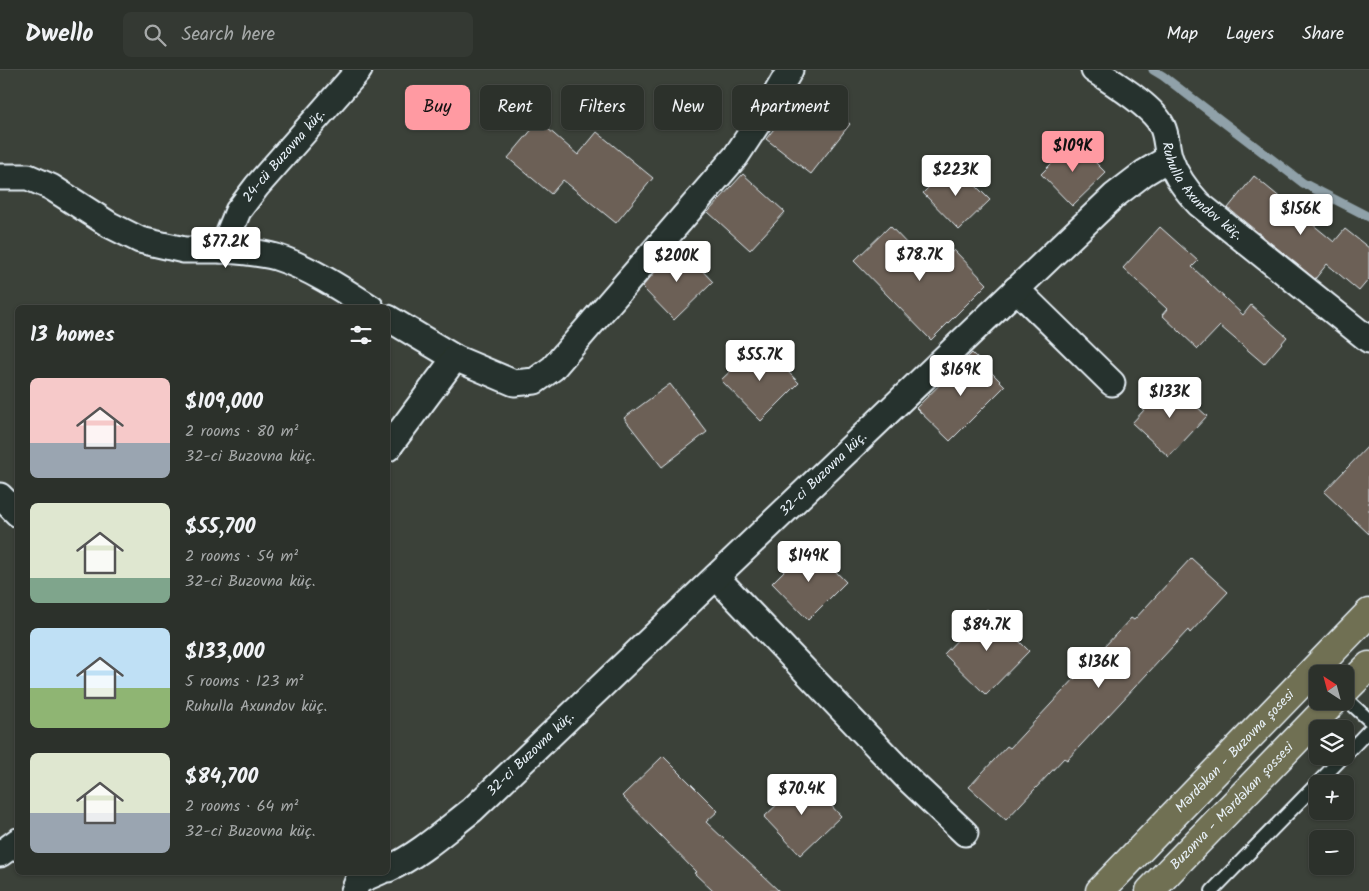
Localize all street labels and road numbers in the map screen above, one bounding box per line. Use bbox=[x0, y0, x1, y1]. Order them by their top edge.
street label: 24-cü Buzovna küç. bbox=[237, 104, 331, 207]
street label: Ruhulla Axundov küç. bbox=[1155, 140, 1248, 246]
street label: 32-ci Buzovna küç. bbox=[774, 427, 872, 522]
street label: Mərdəkan - Buzovna şosesi bbox=[1170, 684, 1300, 818]
street label: 32-ci Buzovna küç. bbox=[482, 706, 580, 801]
street label: Buzonva - Mərdəkan şossesi bbox=[1165, 737, 1300, 875]

